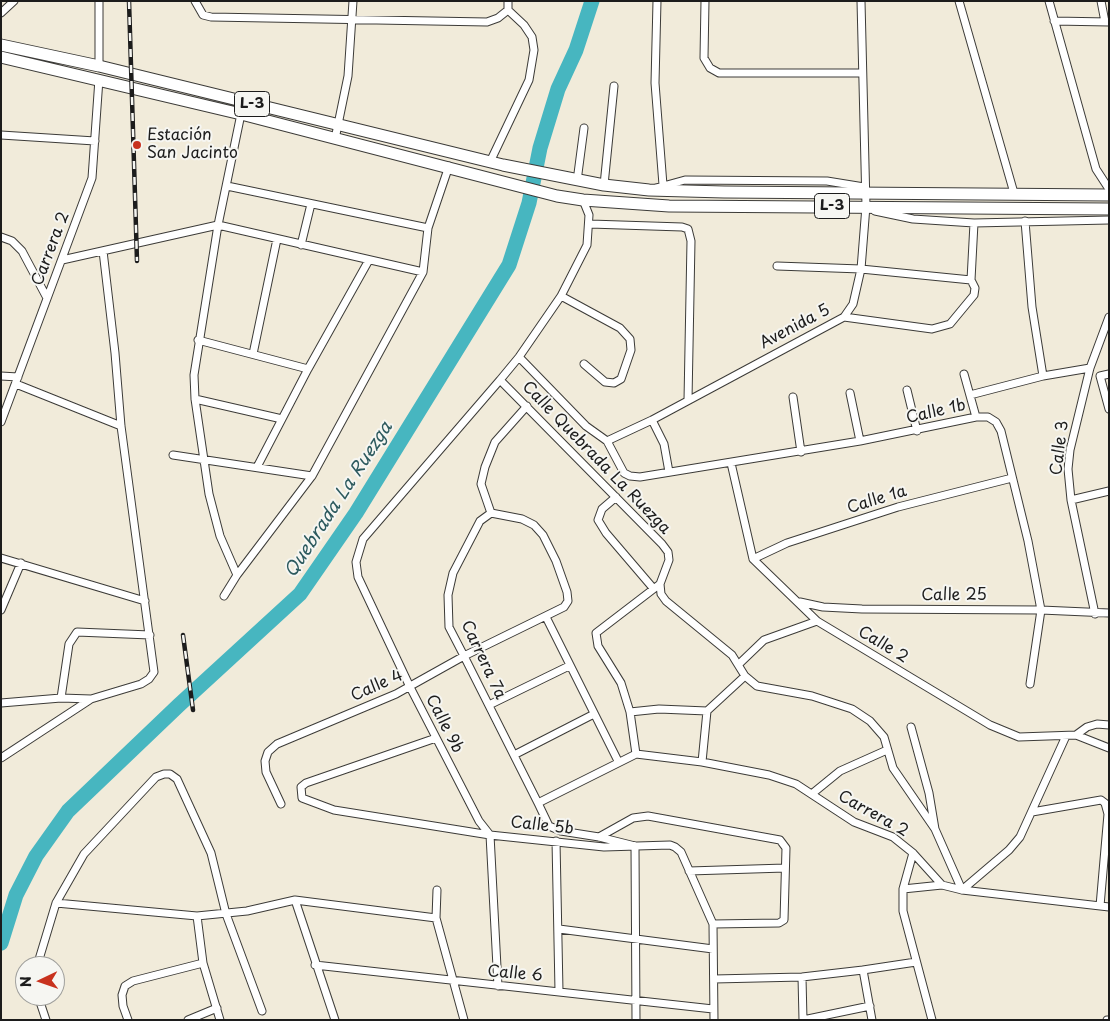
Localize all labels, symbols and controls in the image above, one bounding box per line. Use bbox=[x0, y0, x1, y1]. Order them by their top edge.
road number: L-3 bbox=[234, 92, 270, 116]
place label: Estación San Jacinto bbox=[147, 126, 238, 164]
marker: Estación San Jacinto bbox=[131, 139, 143, 151]
road number: L-3 bbox=[814, 194, 850, 218]
street label: Carrera 2 bbox=[28, 209, 74, 289]
street label: Avenida 5 bbox=[757, 301, 833, 353]
street label: Calle Quebrada La Ruezga bbox=[518, 377, 674, 539]
street label: Calle 1b bbox=[904, 396, 968, 428]
water label: Quebrada La Ruezga bbox=[281, 418, 397, 582]
street label: Calle 3 bbox=[1047, 420, 1073, 476]
street label: Calle 1a bbox=[845, 482, 909, 518]
street label: Calle 25 bbox=[921, 586, 987, 606]
street label: Carrera 7a bbox=[456, 618, 510, 702]
street label: Calle 2 bbox=[854, 622, 912, 668]
street label: Calle 4 bbox=[348, 666, 406, 706]
street label: Calle 9b bbox=[421, 692, 467, 756]
street label: Carrera 2 bbox=[834, 787, 912, 841]
street label: Calle 5b bbox=[509, 813, 575, 839]
north arrow bbox=[15, 956, 65, 1006]
street label: Calle 6 bbox=[487, 962, 543, 986]
text: N bbox=[15, 976, 36, 988]

